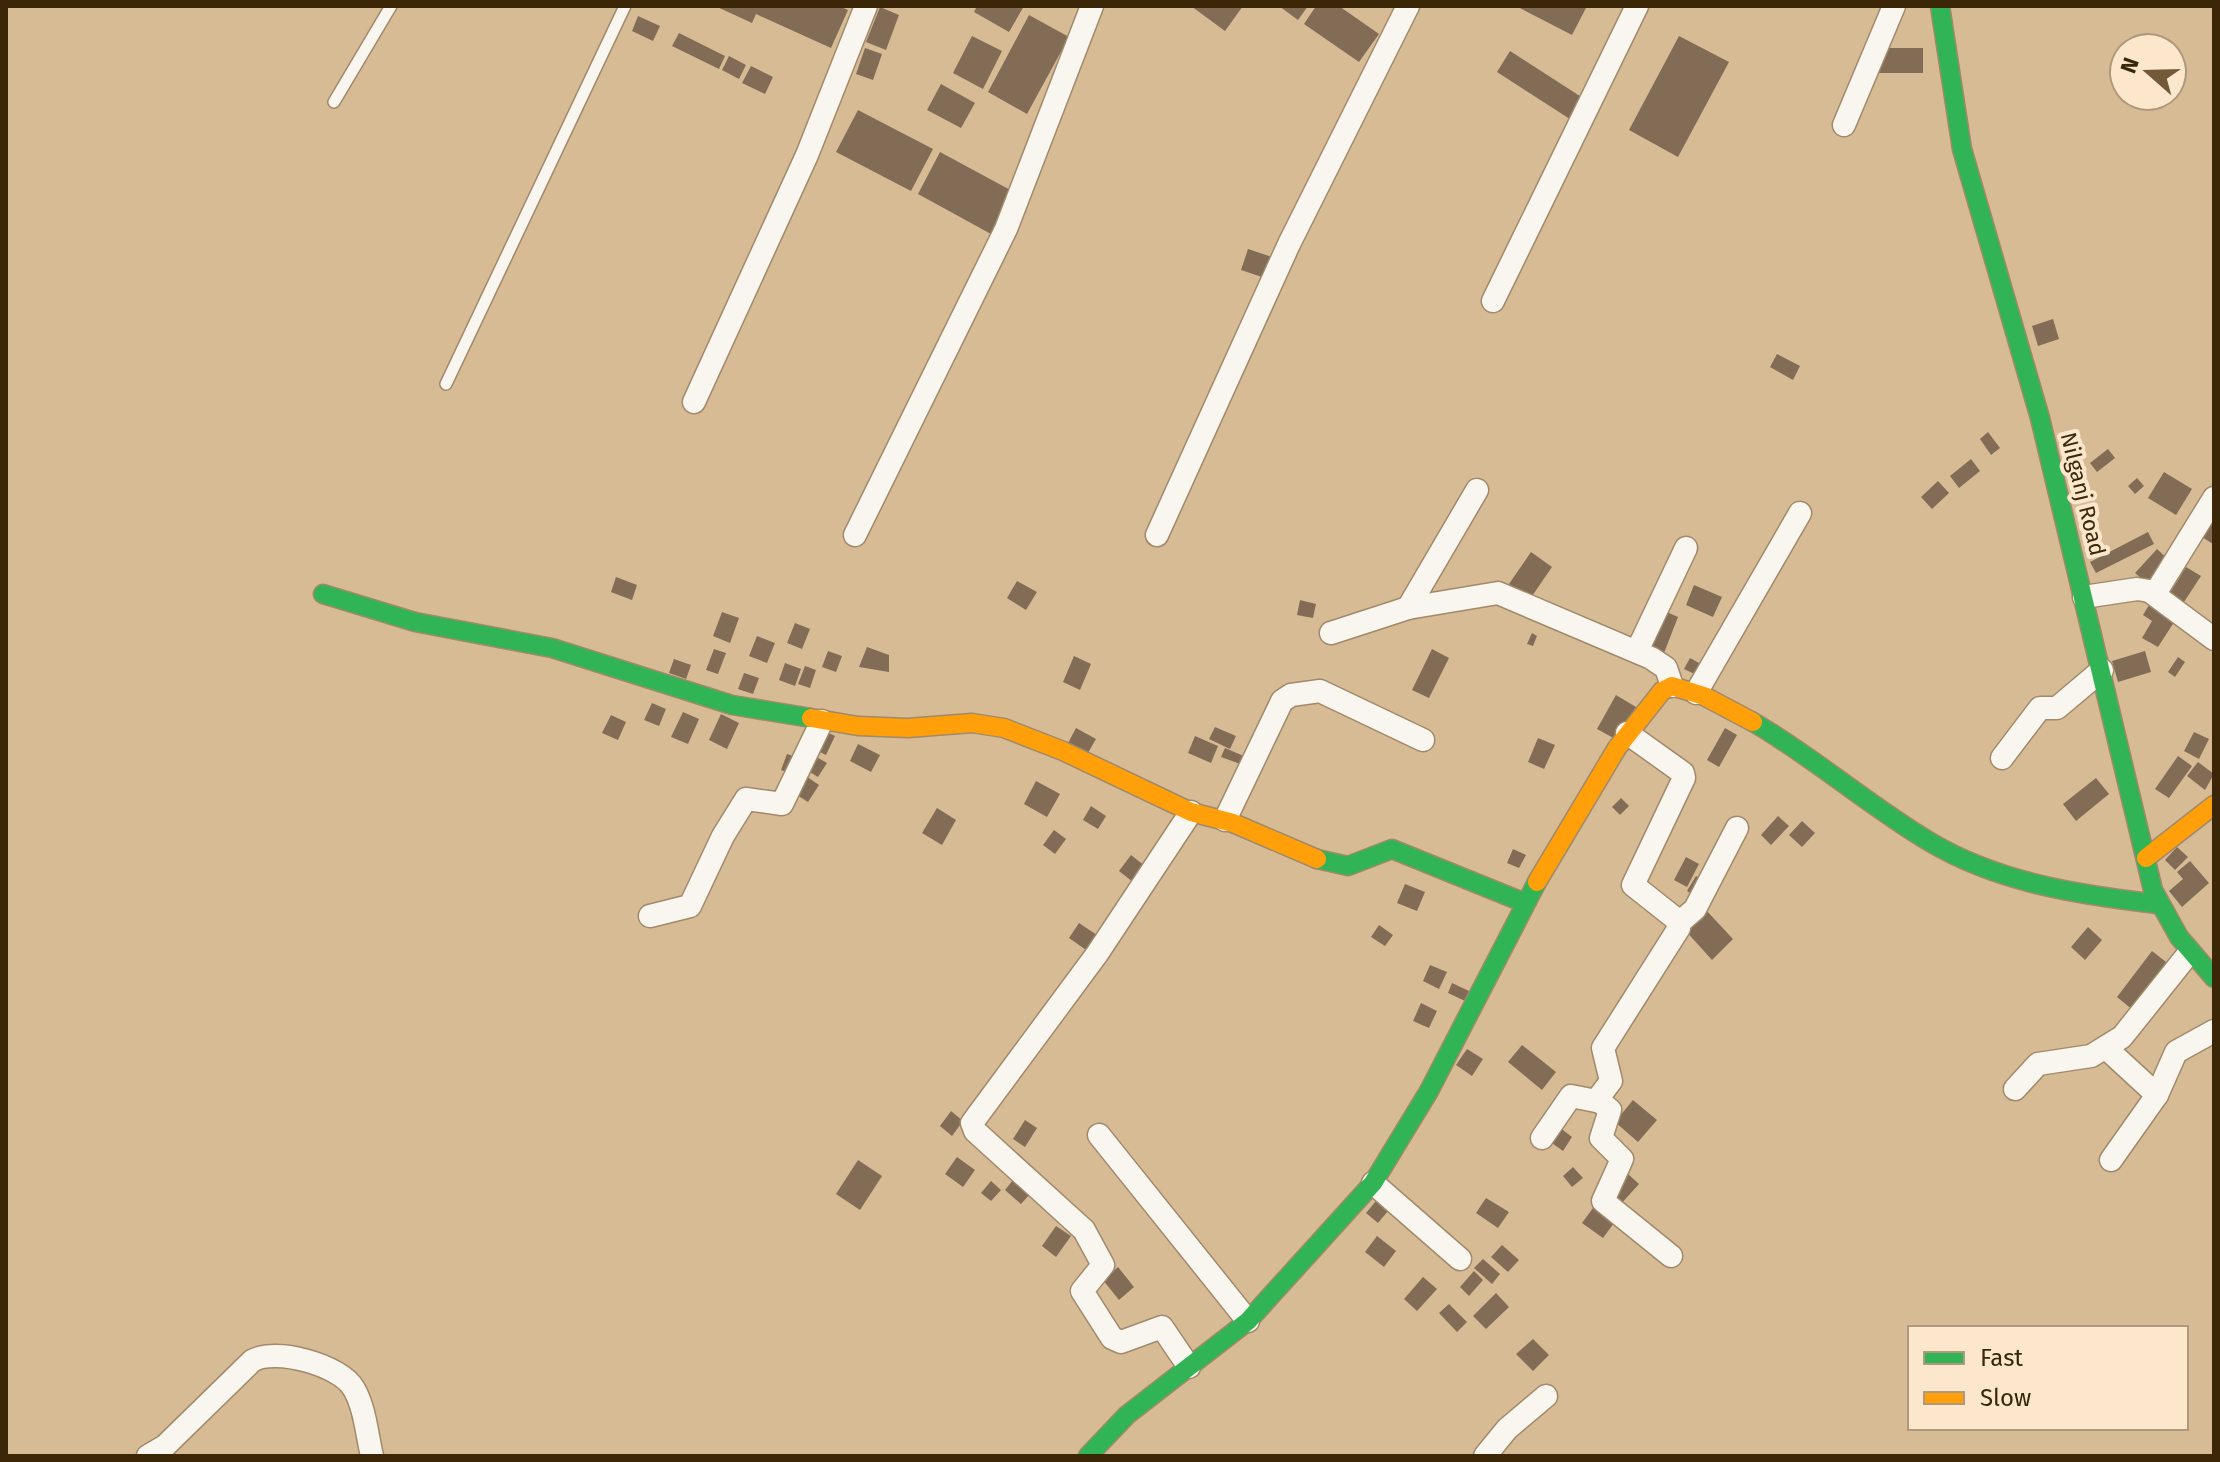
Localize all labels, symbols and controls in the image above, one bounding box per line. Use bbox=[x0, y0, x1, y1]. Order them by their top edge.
north arrow bbox=[2108, 32, 2188, 112]
text: N bbox=[2114, 54, 2145, 77]
street label: Nilganj Road bbox=[2055, 429, 2111, 559]
legend bbox=[1908, 1326, 2188, 1430]
text: Fast bbox=[1980, 1344, 2023, 1372]
text: Slow bbox=[1980, 1384, 2031, 1412]

